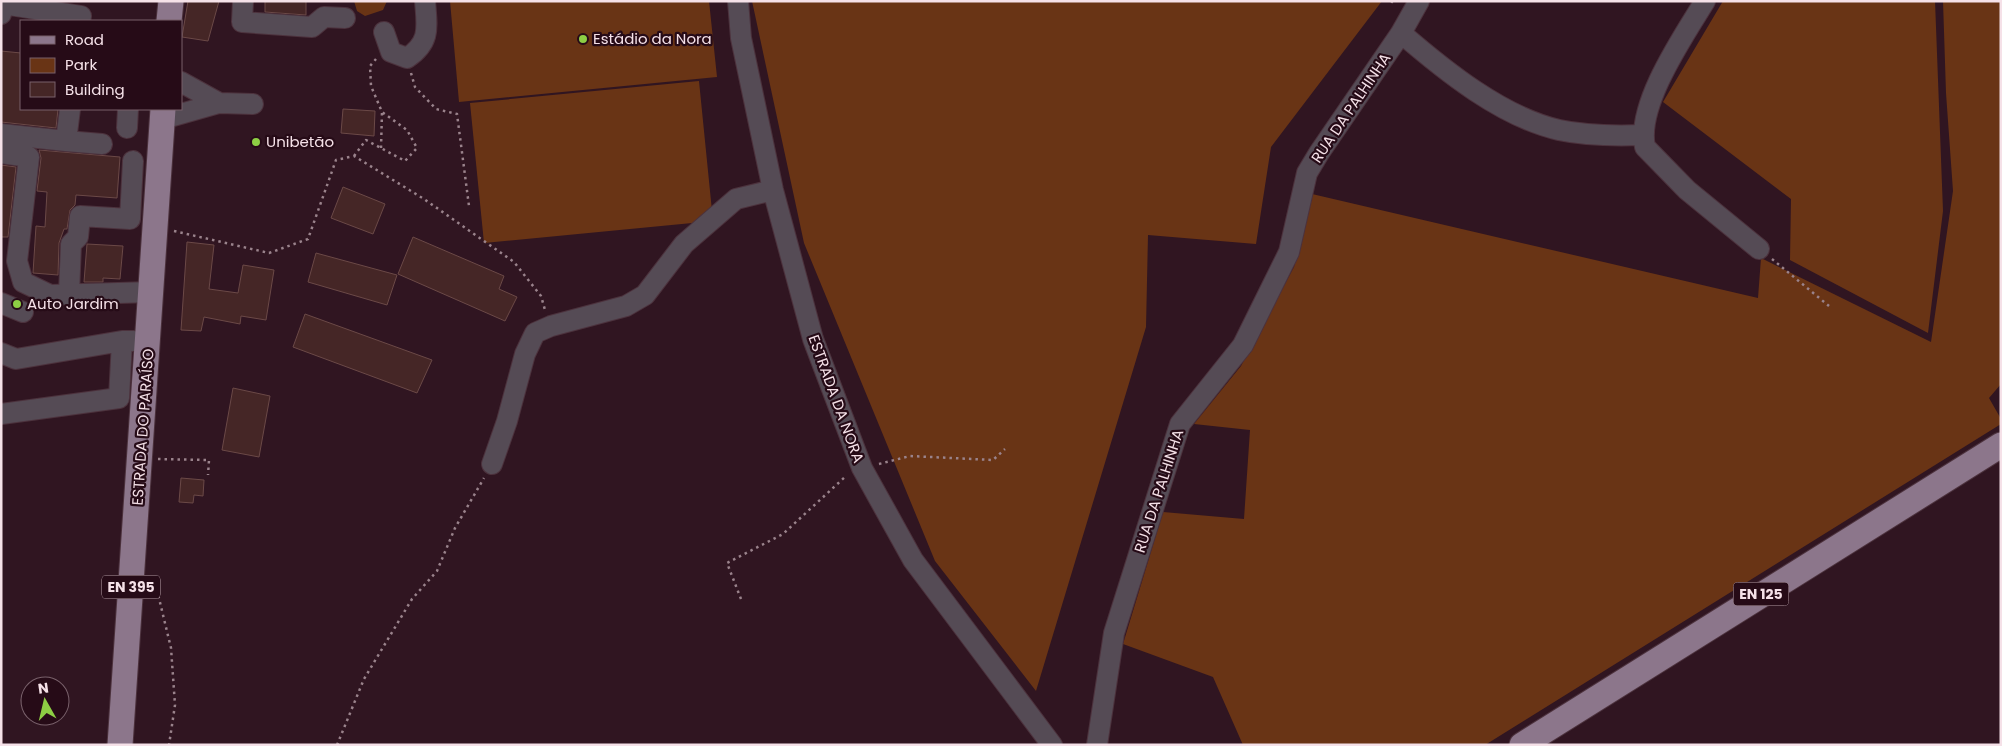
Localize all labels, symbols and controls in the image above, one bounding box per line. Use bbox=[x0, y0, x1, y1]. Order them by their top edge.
legend bbox=[20, 20, 182, 110]
place label: Estádio da Nora bbox=[593, 28, 712, 49]
text: Road bbox=[65, 29, 104, 50]
marker: Estádio da Nora bbox=[577, 33, 589, 45]
street label: RUA DA PALHINHA bbox=[1306, 49, 1395, 167]
text: Park bbox=[65, 54, 97, 75]
text: Building bbox=[65, 79, 125, 100]
place label: Unibetão bbox=[266, 131, 334, 152]
marker: Unibetão bbox=[250, 136, 262, 148]
place label: Auto Jardim bbox=[27, 293, 119, 314]
marker: Auto Jardim bbox=[11, 298, 23, 310]
street label: ESTRADA DA NORA bbox=[804, 332, 869, 466]
street label: ESTRADA DO PARAÍSO bbox=[127, 348, 158, 506]
street label: RUA DA PALHINHA bbox=[1129, 427, 1188, 555]
road number: EN 395 bbox=[102, 576, 160, 598]
road number: EN 125 bbox=[1734, 582, 1788, 606]
north arrow bbox=[20, 676, 70, 726]
text: N bbox=[37, 677, 50, 699]

